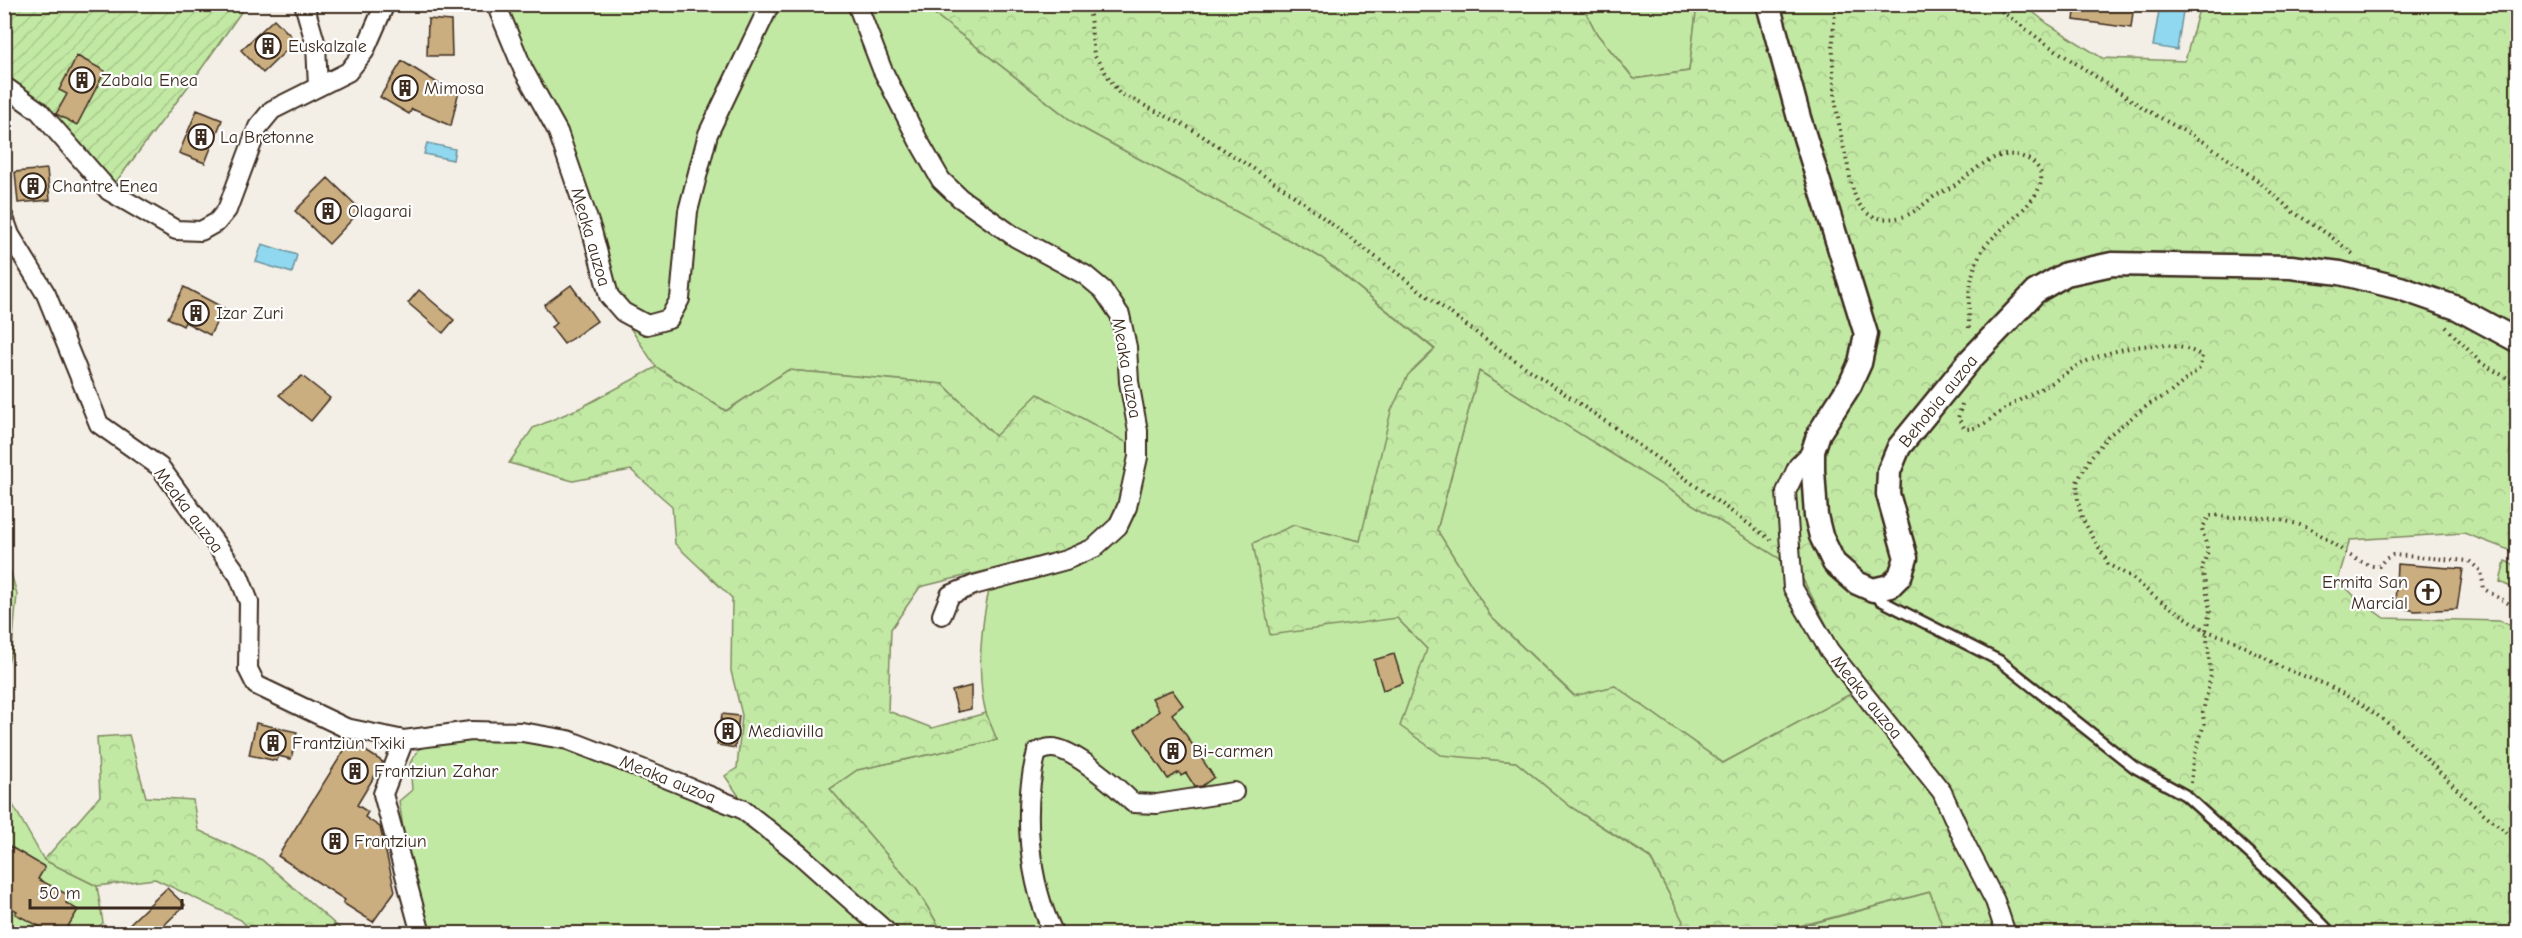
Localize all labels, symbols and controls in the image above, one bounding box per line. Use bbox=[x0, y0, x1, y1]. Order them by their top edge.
building icon: Euskalzale bbox=[253, 31, 283, 61]
place label: Euskalzale bbox=[288, 36, 367, 57]
building icon: Zabala Enea bbox=[67, 65, 97, 95]
place label: Zabala Enea bbox=[101, 70, 198, 91]
building icon: Mimosa bbox=[390, 73, 420, 103]
place label: Mimosa bbox=[424, 78, 484, 99]
building icon: La Bretonne bbox=[186, 122, 216, 152]
place label: La Bretonne bbox=[220, 127, 314, 148]
building icon: Chantre Enea bbox=[18, 171, 48, 201]
place label: Chantre Enea bbox=[52, 176, 158, 197]
street label: Meaka auzoa bbox=[566, 185, 615, 289]
building icon: Olagarai bbox=[313, 196, 343, 226]
place label: Olagarai bbox=[348, 201, 412, 222]
building icon: Izar Zuri bbox=[181, 298, 211, 328]
place label: Izar Zuri bbox=[216, 303, 284, 324]
street label: Meaka auzoa bbox=[1107, 316, 1146, 420]
street label: Behobia auzoa bbox=[1895, 351, 1982, 452]
street label: Meaka auzoa bbox=[150, 463, 228, 557]
place label: Ermita San Marcial bbox=[2322, 572, 2408, 614]
church icon: Ermita San Marcial bbox=[2413, 577, 2443, 607]
street label: Meaka auzoa bbox=[1826, 651, 1907, 743]
building icon: Mediavilla bbox=[713, 716, 743, 746]
place label: Mediavilla bbox=[748, 721, 824, 742]
building icon: Frantziun Txiki bbox=[258, 728, 288, 758]
place label: Frantziun Txiki bbox=[292, 733, 405, 754]
building icon: Bi-carmen bbox=[1158, 736, 1188, 766]
place label: Bi-carmen bbox=[1192, 741, 1273, 762]
street label: Meaka auzoa bbox=[617, 751, 719, 808]
building icon: Frantziun Zahar bbox=[340, 756, 370, 786]
place label: Frantziun Zahar bbox=[374, 761, 499, 782]
building icon: Frantziun bbox=[320, 826, 350, 856]
place label: Frantziun bbox=[354, 831, 427, 852]
scale bar bbox=[30, 872, 182, 910]
text: 50 m bbox=[39, 883, 81, 904]

